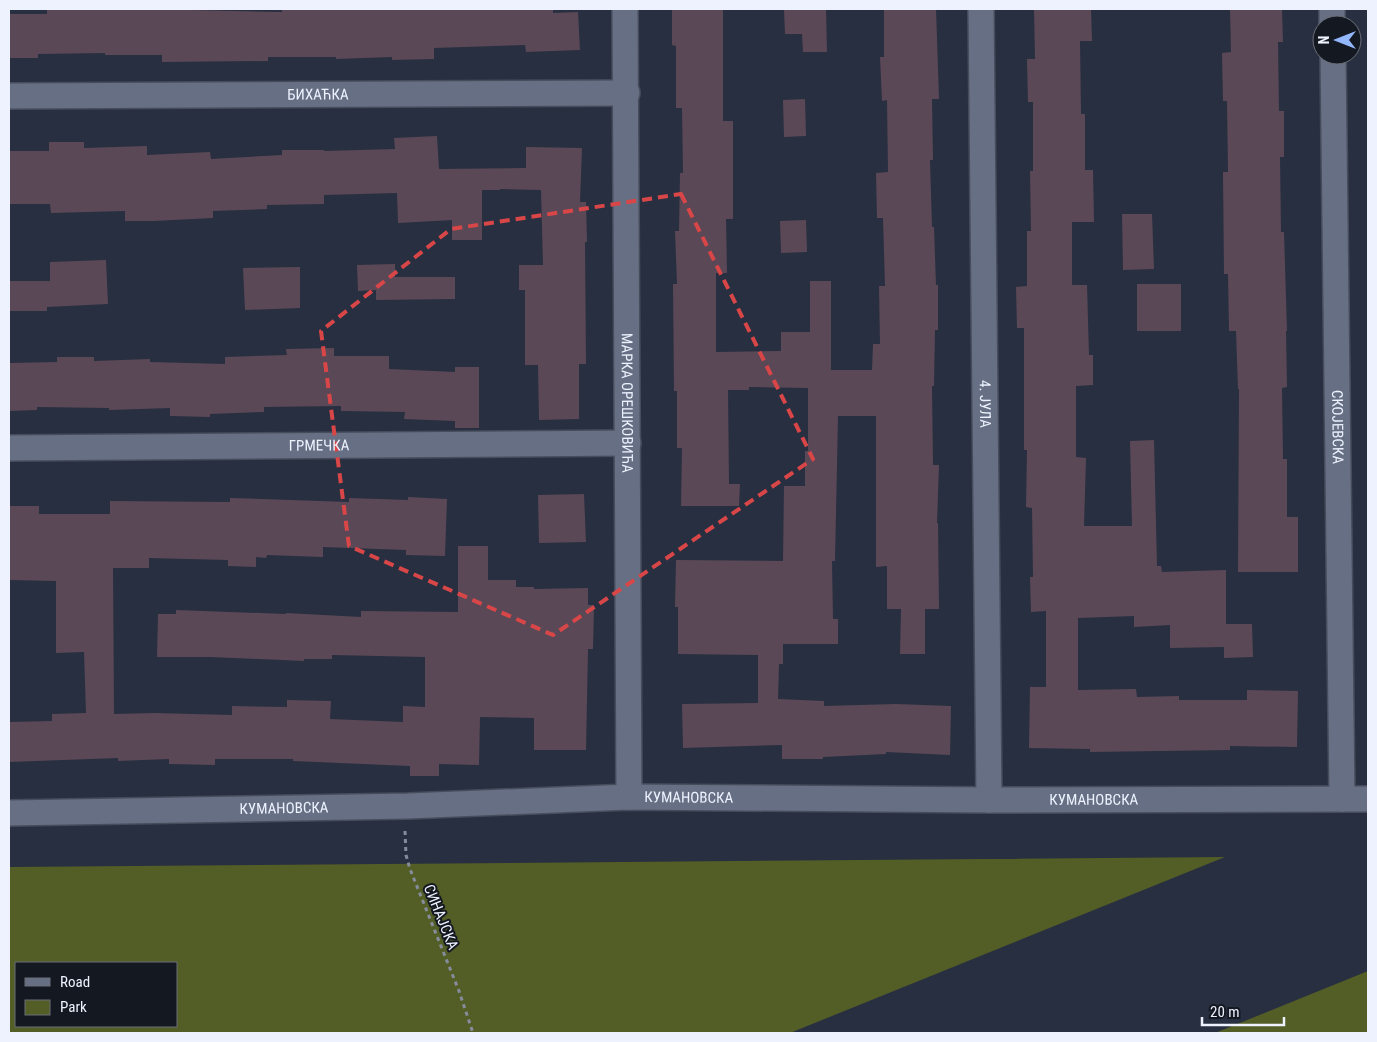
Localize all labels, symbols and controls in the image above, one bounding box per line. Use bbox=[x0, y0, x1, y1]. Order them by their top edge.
north arrow bbox=[1312, 15, 1362, 65]
text: N bbox=[1316, 36, 1332, 44]
street label: БИХАЋКА bbox=[287, 85, 349, 104]
street label: МАРКА ОРЕШКОВИЋА bbox=[618, 333, 636, 473]
street label: 4. ЈУЛА bbox=[976, 380, 994, 428]
street label: СКОЈЕВСКА bbox=[1328, 390, 1347, 465]
street label: ГРМЕЧКА bbox=[289, 436, 350, 455]
street label: КУМАНОВСКА bbox=[644, 788, 734, 807]
street label: КУМАНОВСКА bbox=[1049, 791, 1139, 809]
street label: КУМАНОВСКА bbox=[239, 798, 329, 818]
street label: СИНАЈСКА bbox=[420, 882, 462, 953]
legend bbox=[15, 962, 178, 1027]
text: Road bbox=[60, 973, 90, 991]
scale bar bbox=[1202, 994, 1284, 1026]
text: Park bbox=[60, 998, 87, 1016]
text: 20 m bbox=[1210, 1003, 1240, 1021]

